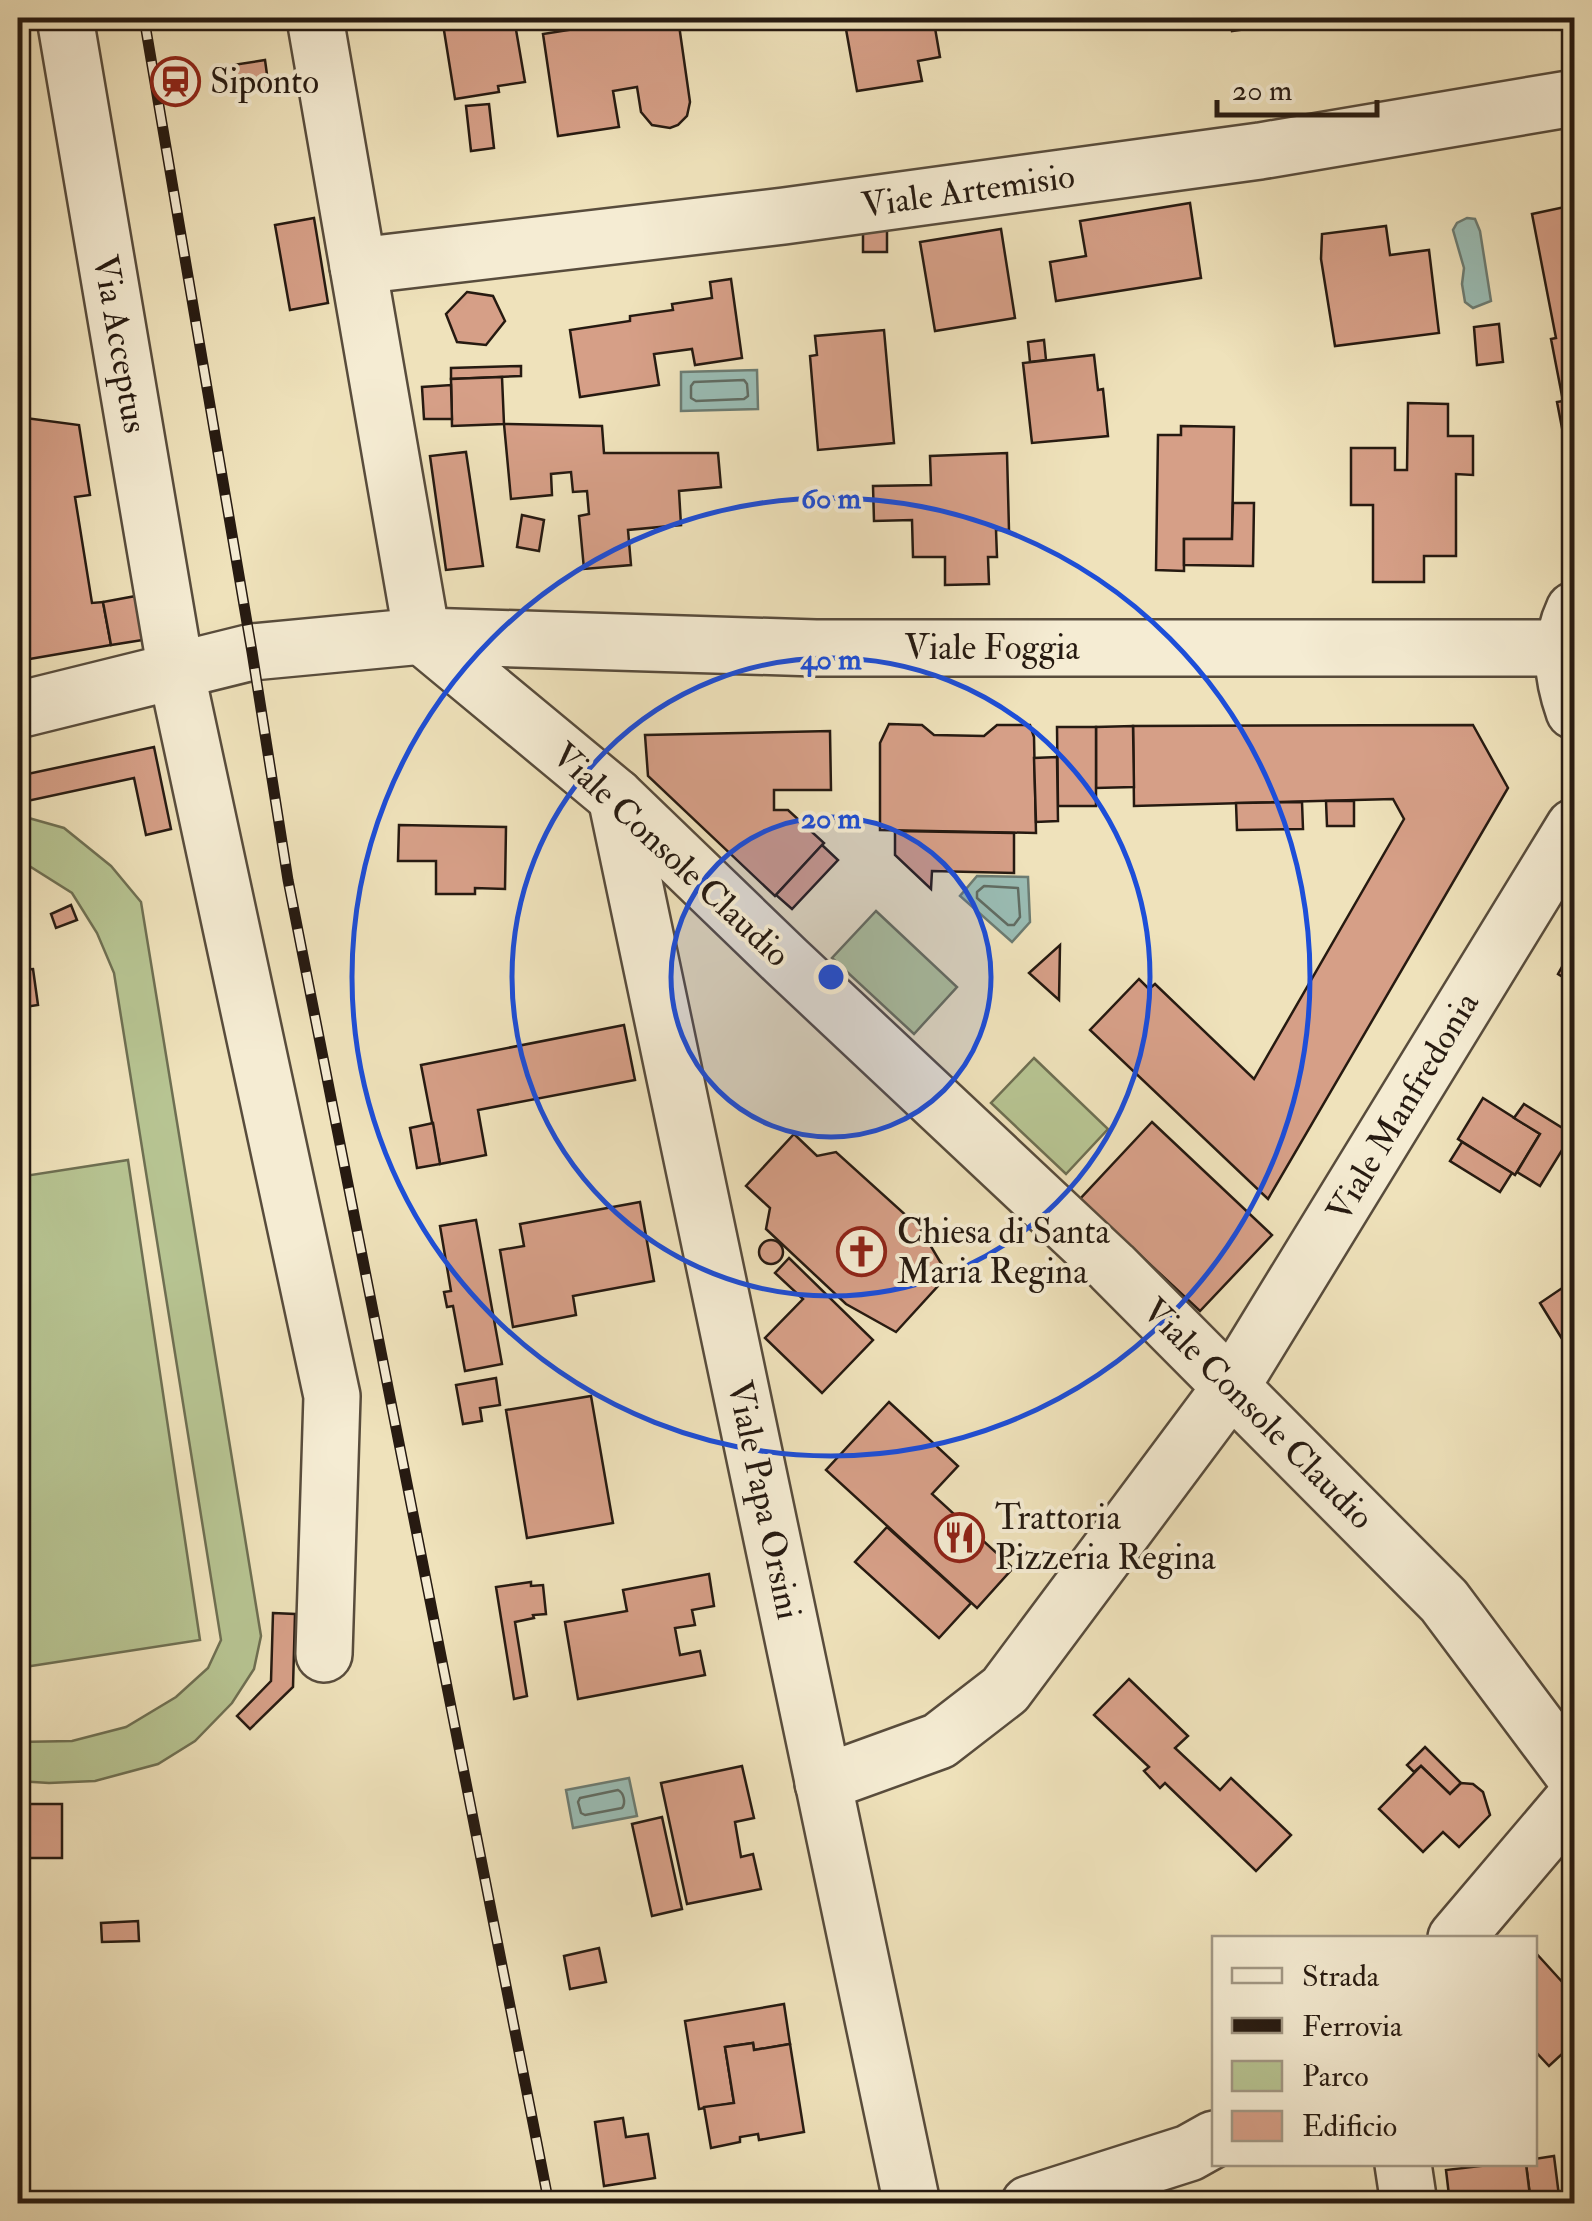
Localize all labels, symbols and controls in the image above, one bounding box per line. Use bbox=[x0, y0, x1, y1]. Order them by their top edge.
scale bar bbox=[1217, 55, 1377, 117]
station icon: Siponto bbox=[149, 56, 201, 108]
place label: Siponto bbox=[210, 60, 319, 104]
text: 20 m bbox=[1232, 72, 1292, 109]
street label: Viale Artemisio bbox=[859, 154, 1077, 228]
street label: Via Acceptus bbox=[83, 252, 157, 436]
text: 60 m bbox=[801, 480, 862, 517]
street label: Viale Foggia bbox=[904, 626, 1080, 670]
text: 40 m bbox=[799, 641, 862, 678]
street label: Viale Console Claudio bbox=[543, 733, 799, 977]
text: 20 m bbox=[801, 800, 862, 837]
centre of rings bbox=[813, 959, 849, 995]
street label: Viale Manfredonia bbox=[1317, 984, 1489, 1230]
place label: Chiesa di Santa Maria Regina bbox=[897, 1210, 1110, 1294]
church icon: Chiesa di Santa Maria Regina bbox=[836, 1226, 888, 1278]
street label: Viale Console Claudio bbox=[1133, 1289, 1383, 1539]
street label: Viale Papa Orsini bbox=[717, 1377, 811, 1623]
place label: Trattoria Pizzeria Regina bbox=[995, 1496, 1216, 1580]
restaurant icon: Trattoria Pizzeria Regina bbox=[934, 1512, 986, 1564]
legend bbox=[1212, 1936, 1537, 2166]
text: Strada bbox=[1302, 1958, 1380, 1995]
text: Ferrovia bbox=[1302, 2008, 1403, 2045]
text: Parco bbox=[1302, 2058, 1369, 2095]
text: Edificio bbox=[1302, 2108, 1397, 2145]

